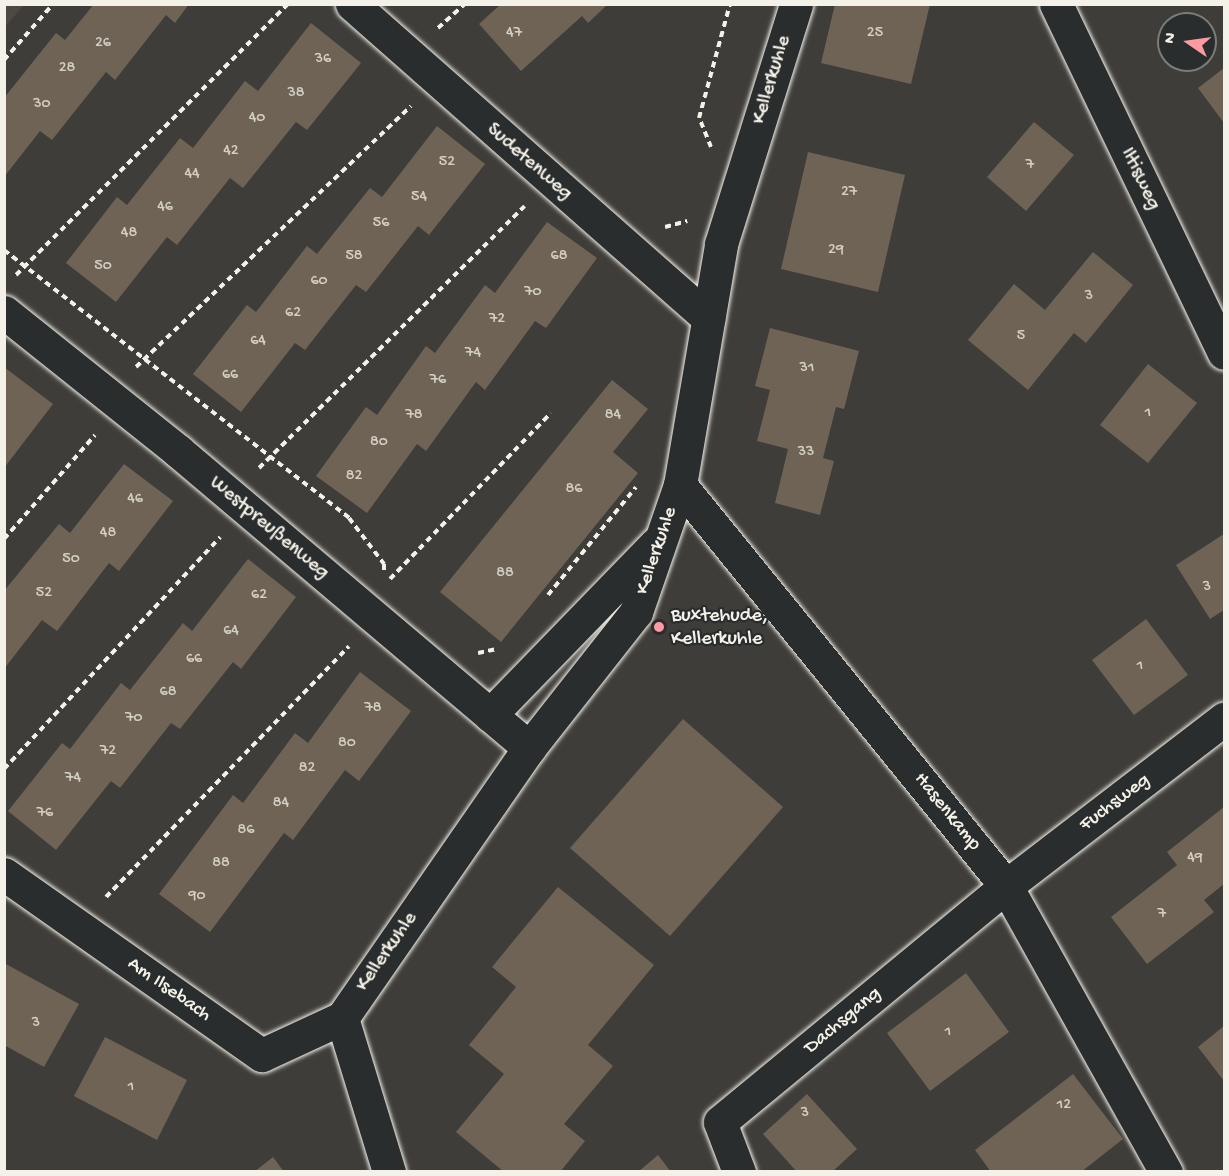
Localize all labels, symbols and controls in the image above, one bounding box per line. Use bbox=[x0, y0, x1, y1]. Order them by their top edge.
north arrow bbox=[1157, 12, 1217, 72]
house number: 47 bbox=[506, 24, 522, 44]
house number: 25 bbox=[867, 24, 883, 44]
text: N bbox=[1160, 31, 1181, 46]
street label: Kellerkuhle bbox=[747, 33, 797, 127]
house number: 26 bbox=[95, 34, 111, 54]
house number: 36 bbox=[315, 50, 331, 70]
house number: 28 bbox=[59, 59, 75, 79]
house number: 38 bbox=[287, 84, 305, 104]
house number: 30 bbox=[33, 95, 51, 115]
house number: 40 bbox=[249, 109, 265, 129]
street label: Sudetenweg bbox=[481, 118, 577, 206]
house number: 42 bbox=[223, 142, 239, 162]
street label: Iltisweg bbox=[1115, 144, 1165, 214]
house number: 52 bbox=[439, 153, 455, 173]
house number: 7 bbox=[1026, 156, 1034, 176]
house number: 44 bbox=[184, 165, 200, 185]
house number: 27 bbox=[841, 183, 857, 203]
house number: 54 bbox=[411, 188, 427, 208]
house number: 46 bbox=[157, 198, 173, 218]
house number: 56 bbox=[373, 214, 389, 234]
house number: 48 bbox=[121, 224, 137, 244]
house number: 29 bbox=[828, 241, 844, 261]
house number: 58 bbox=[345, 247, 363, 267]
house number: 68 bbox=[551, 247, 567, 267]
house number: 50 bbox=[94, 257, 112, 277]
house number: 60 bbox=[310, 272, 328, 292]
house number: 70 bbox=[524, 283, 542, 303]
house number: 3 bbox=[1085, 287, 1093, 307]
house number: 62 bbox=[285, 304, 301, 324]
house number: 72 bbox=[489, 310, 505, 330]
house number: 5 bbox=[1017, 327, 1025, 347]
house number: 64 bbox=[250, 332, 266, 352]
house number: 74 bbox=[465, 344, 481, 364]
house number: 31 bbox=[800, 359, 814, 379]
house number: 66 bbox=[222, 366, 238, 386]
house number: 76 bbox=[430, 371, 446, 391]
house number: 1 bbox=[1145, 404, 1151, 424]
house number: 78 bbox=[405, 406, 423, 426]
house number: 84 bbox=[605, 406, 621, 426]
house number: 80 bbox=[370, 433, 388, 453]
house number: 33 bbox=[798, 443, 814, 463]
house number: 82 bbox=[346, 467, 362, 487]
street label: Westpreußenweg bbox=[204, 471, 334, 585]
house number: 86 bbox=[566, 480, 582, 500]
house number: 46 bbox=[127, 490, 143, 510]
street label: Kellerkuhle bbox=[631, 504, 683, 598]
house number: 48 bbox=[100, 524, 116, 544]
house number: 50 bbox=[62, 550, 80, 570]
house number: 88 bbox=[496, 564, 514, 584]
house number: 3 bbox=[1203, 578, 1211, 598]
house number: 52 bbox=[36, 584, 52, 604]
house number: 62 bbox=[251, 586, 267, 606]
place label: Buxtehude, Kellerkuhle bbox=[671, 604, 768, 651]
marker: Buxtehude, Kellerkuhle bbox=[652, 620, 666, 634]
house number: 64 bbox=[223, 622, 239, 642]
house number: 66 bbox=[186, 650, 202, 670]
house number: 1 bbox=[1137, 657, 1143, 677]
house number: 68 bbox=[160, 683, 176, 703]
house number: 78 bbox=[364, 699, 382, 719]
house number: 70 bbox=[125, 709, 143, 729]
house number: 80 bbox=[338, 734, 356, 754]
house number: 72 bbox=[100, 742, 116, 762]
house number: 82 bbox=[299, 759, 315, 779]
street label: Hasenkamp bbox=[908, 768, 986, 856]
house number: 74 bbox=[65, 769, 81, 789]
street label: Fuchsweg bbox=[1075, 769, 1155, 837]
house number: 84 bbox=[273, 794, 289, 814]
house number: 76 bbox=[37, 804, 53, 824]
house number: 86 bbox=[238, 821, 254, 841]
house number: 49 bbox=[1187, 849, 1203, 869]
house number: 88 bbox=[212, 854, 230, 874]
house number: 90 bbox=[188, 887, 206, 907]
house number: 7 bbox=[1158, 905, 1166, 925]
street label: Kellerkuhle bbox=[351, 908, 423, 996]
street label: Am Ilsebach bbox=[122, 952, 216, 1028]
street label: Dachsgang bbox=[800, 982, 886, 1060]
house number: 3 bbox=[32, 1014, 40, 1034]
house number: 1 bbox=[945, 1023, 951, 1043]
house number: 1 bbox=[128, 1078, 134, 1098]
house number: 12 bbox=[1057, 1096, 1071, 1116]
house number: 3 bbox=[801, 1104, 809, 1124]

